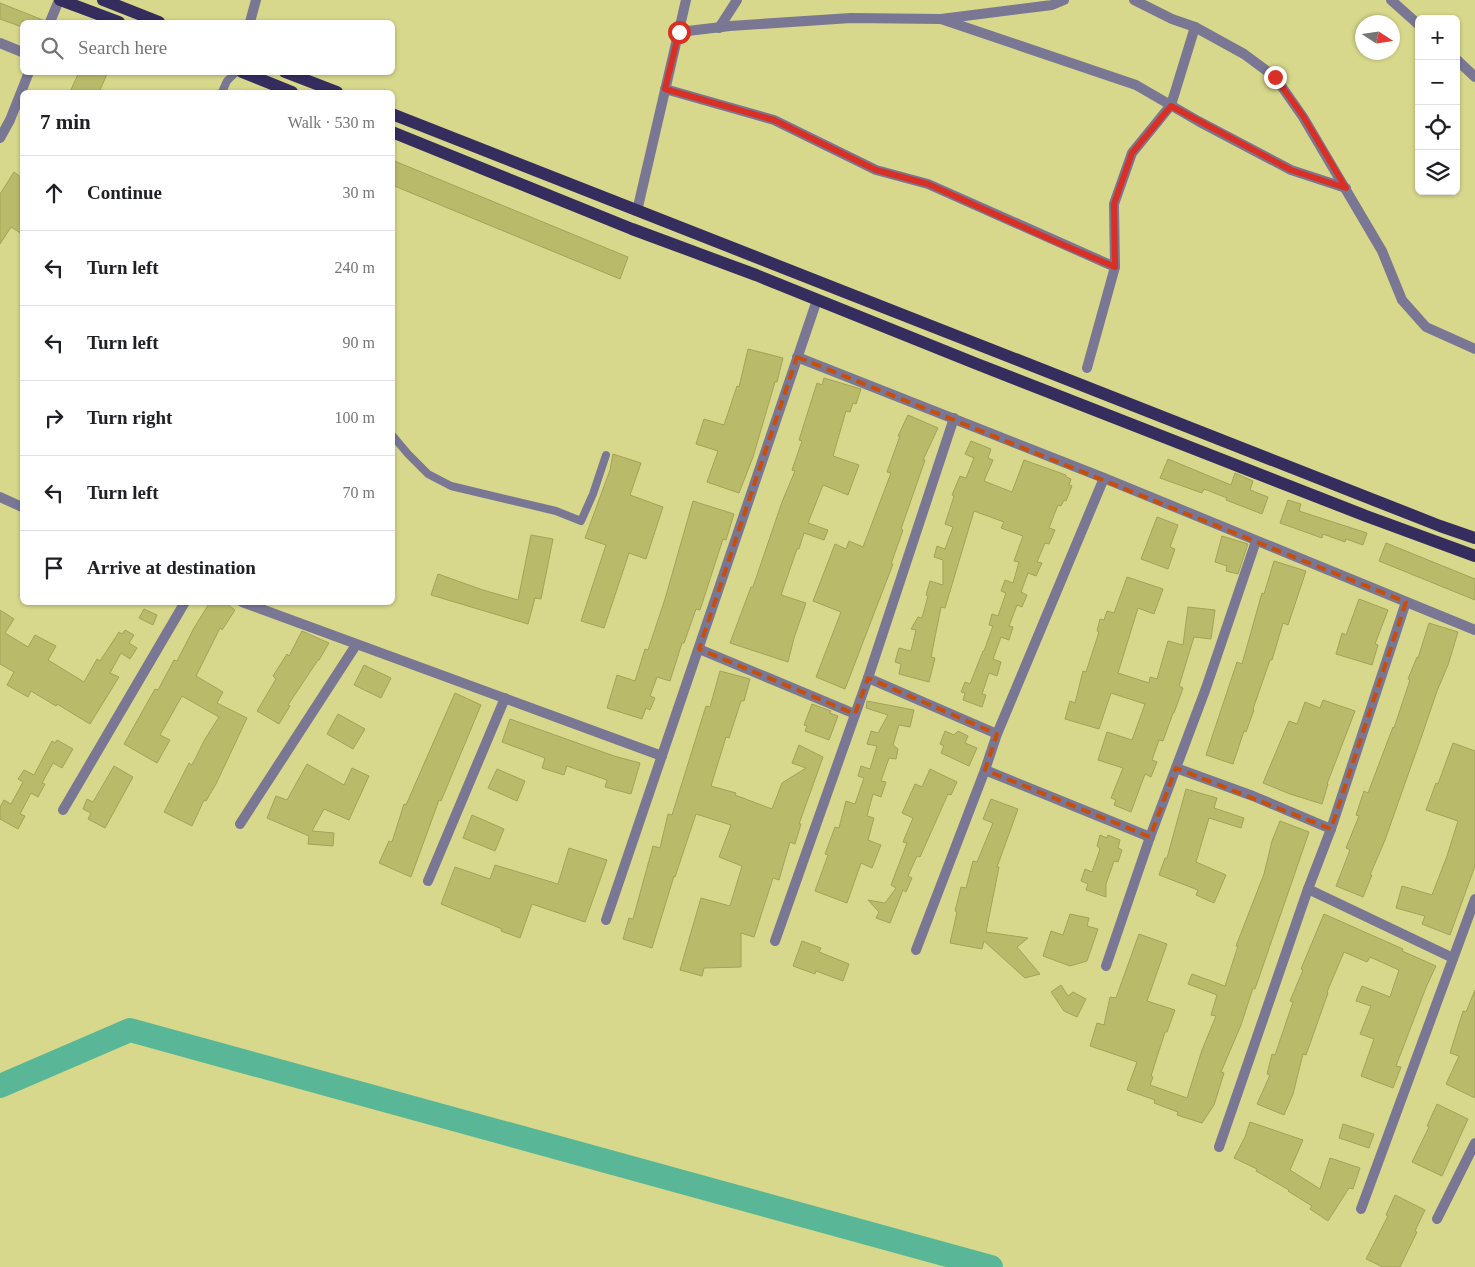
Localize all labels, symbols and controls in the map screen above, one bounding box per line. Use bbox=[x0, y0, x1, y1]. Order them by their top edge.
north arrow bbox=[1355, 15, 1400, 60]
map controls bbox=[1415, 15, 1460, 195]
button: + bbox=[1415, 15, 1460, 60]
search box bbox=[20, 20, 395, 75]
route start bbox=[668, 21, 691, 44]
icon: search bbox=[38, 34, 66, 62]
text: Search here bbox=[78, 37, 167, 58]
button: − bbox=[1415, 60, 1460, 105]
route end bbox=[1264, 66, 1287, 89]
button: locate bbox=[1415, 105, 1460, 150]
text: 7 min bbox=[40, 110, 91, 134]
text: Walk · 530 m bbox=[288, 114, 375, 131]
button: layers bbox=[1415, 150, 1460, 195]
icon: ahead bbox=[40, 179, 68, 207]
text: Continue bbox=[87, 182, 162, 203]
text: 30 m bbox=[343, 184, 375, 201]
icon: left bbox=[40, 254, 68, 282]
text: Turn left bbox=[87, 257, 159, 278]
text: 240 m bbox=[335, 259, 375, 276]
icon: left bbox=[40, 329, 68, 357]
text: Turn left bbox=[87, 332, 159, 353]
text: 90 m bbox=[343, 334, 375, 351]
icon: right bbox=[40, 404, 68, 432]
text: Turn right bbox=[87, 407, 172, 428]
text: 100 m bbox=[335, 409, 375, 426]
icon: left bbox=[40, 479, 68, 507]
text: Turn left bbox=[87, 482, 159, 503]
text: 70 m bbox=[343, 484, 375, 501]
icon: arrive bbox=[40, 554, 68, 582]
text: Arrive at destination bbox=[87, 557, 256, 578]

